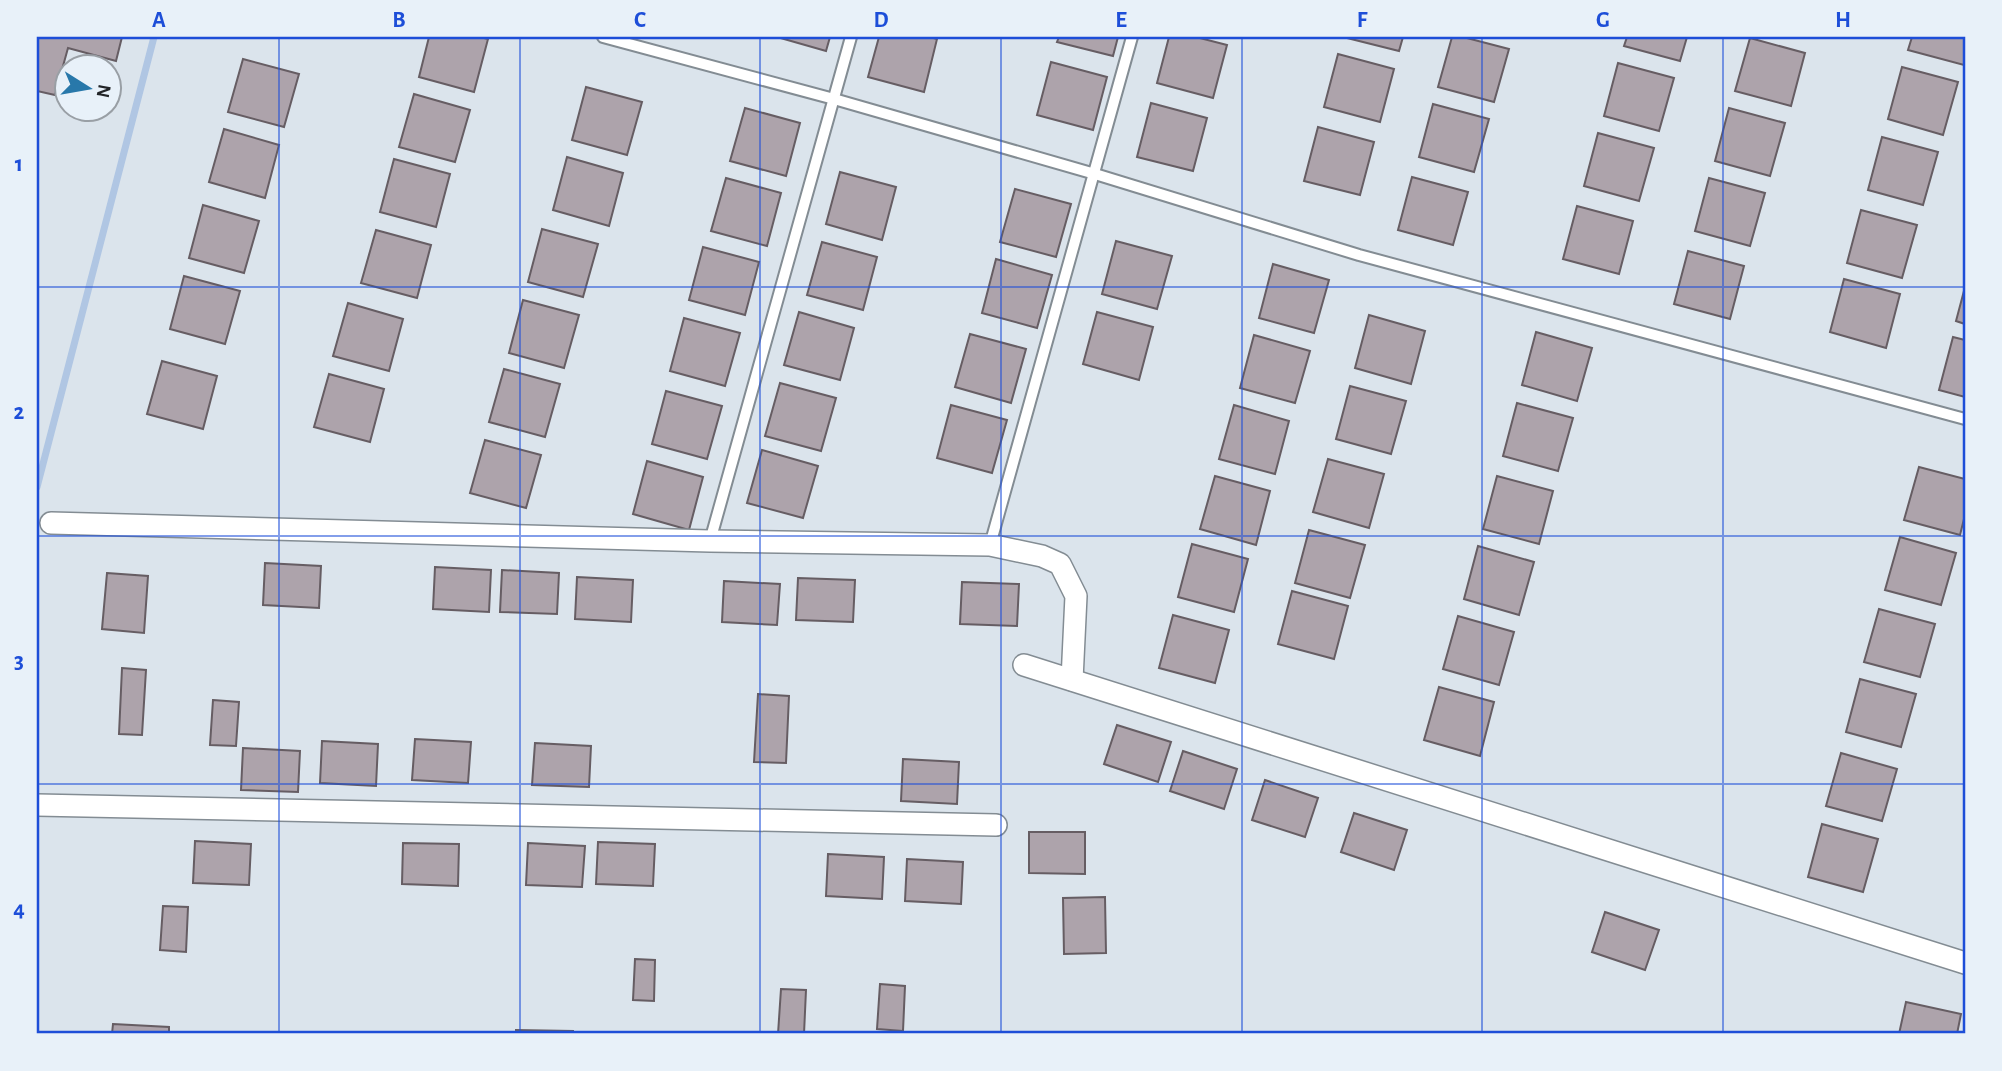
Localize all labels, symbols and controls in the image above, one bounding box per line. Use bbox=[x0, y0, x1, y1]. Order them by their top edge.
text: A bbox=[152, 9, 166, 32]
text: B bbox=[392, 9, 406, 32]
text: C bbox=[634, 9, 646, 32]
text: D bbox=[873, 9, 889, 32]
text: E bbox=[1115, 9, 1127, 32]
text: F bbox=[1357, 9, 1368, 32]
text: G bbox=[1596, 9, 1610, 32]
text: H bbox=[1835, 9, 1851, 32]
north arrow bbox=[52, 52, 122, 122]
text: N bbox=[93, 83, 114, 99]
text: 1 bbox=[15, 153, 23, 176]
text: 2 bbox=[14, 401, 25, 424]
text: 3 bbox=[14, 650, 24, 673]
text: 4 bbox=[13, 898, 25, 921]

